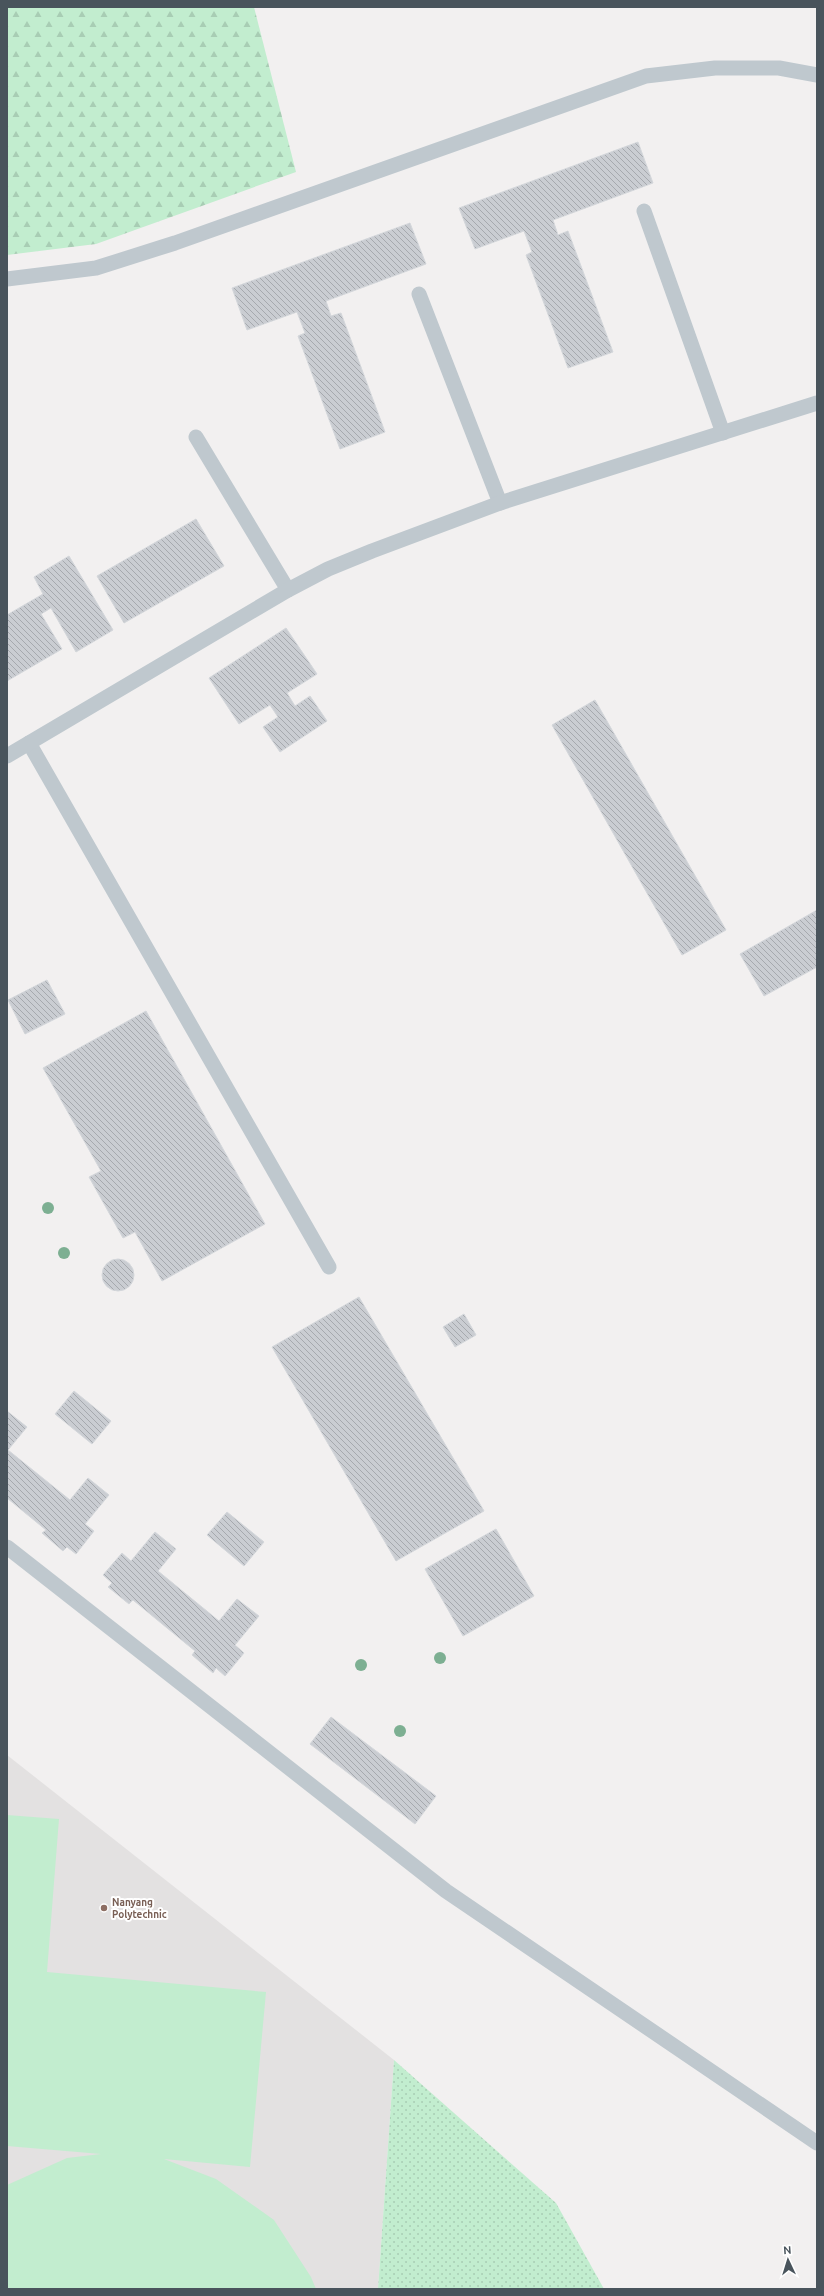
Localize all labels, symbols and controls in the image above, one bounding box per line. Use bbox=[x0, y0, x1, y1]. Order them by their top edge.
place label: Nanyang Polytechnic bbox=[112, 1897, 167, 1920]
marker: Nanyang Polytechnic bbox=[99, 1903, 109, 1913]
north arrow bbox=[768, 2240, 808, 2280]
text: N bbox=[783, 2244, 792, 2256]

